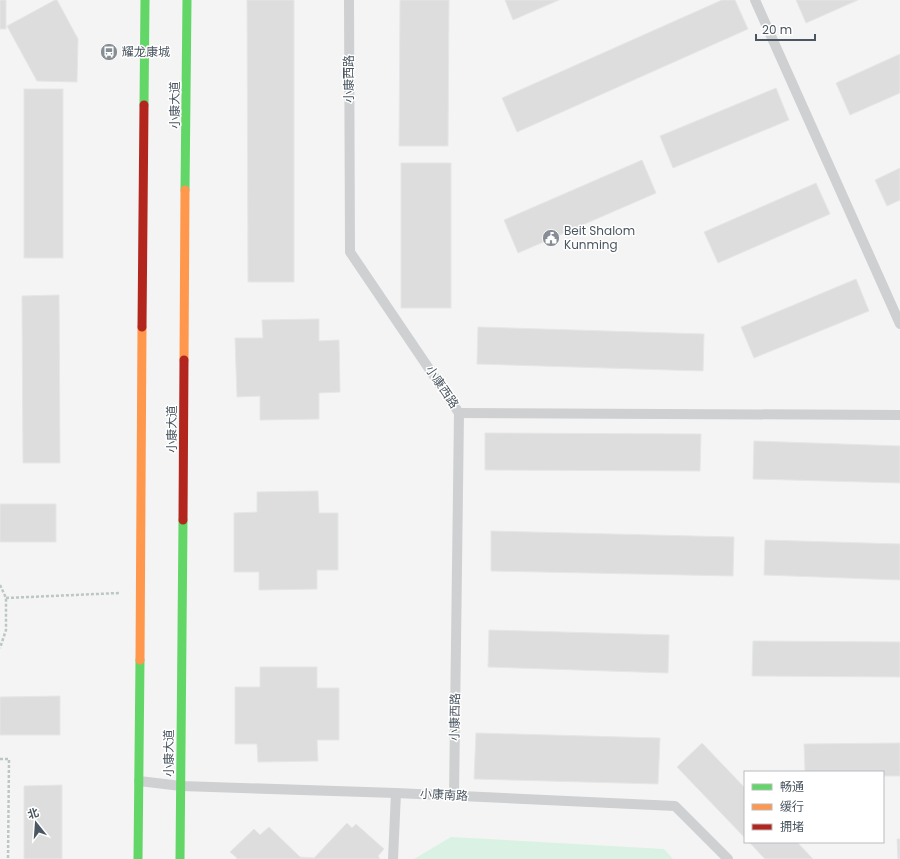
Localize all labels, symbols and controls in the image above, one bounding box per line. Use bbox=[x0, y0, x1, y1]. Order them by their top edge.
scale bar bbox=[756, 16, 815, 42]
text: 20 m bbox=[762, 21, 792, 38]
bus stop icon: 耀龙康城 bbox=[99, 42, 119, 62]
place label: 耀龙康城 bbox=[122, 43, 170, 60]
street label: 小康西路 bbox=[340, 55, 357, 103]
street label: 小康大道 bbox=[166, 81, 183, 129]
place label: Beit Shalom Kunming bbox=[564, 222, 635, 253]
public building icon: Beit Shalom Kunming bbox=[541, 228, 561, 248]
street label: 小康西路 bbox=[422, 362, 463, 411]
street label: 小康大道 bbox=[163, 405, 180, 453]
street label: 小康西路 bbox=[446, 693, 463, 741]
street label: 小康大道 bbox=[160, 729, 177, 777]
legend bbox=[744, 771, 884, 843]
text: 畅通 bbox=[780, 778, 804, 795]
street label: 小康南路 bbox=[420, 785, 468, 804]
text: 缓行 bbox=[780, 798, 804, 815]
north arrow bbox=[16, 803, 56, 843]
text: 北 bbox=[25, 804, 41, 823]
text: 拥堵 bbox=[780, 818, 804, 835]

